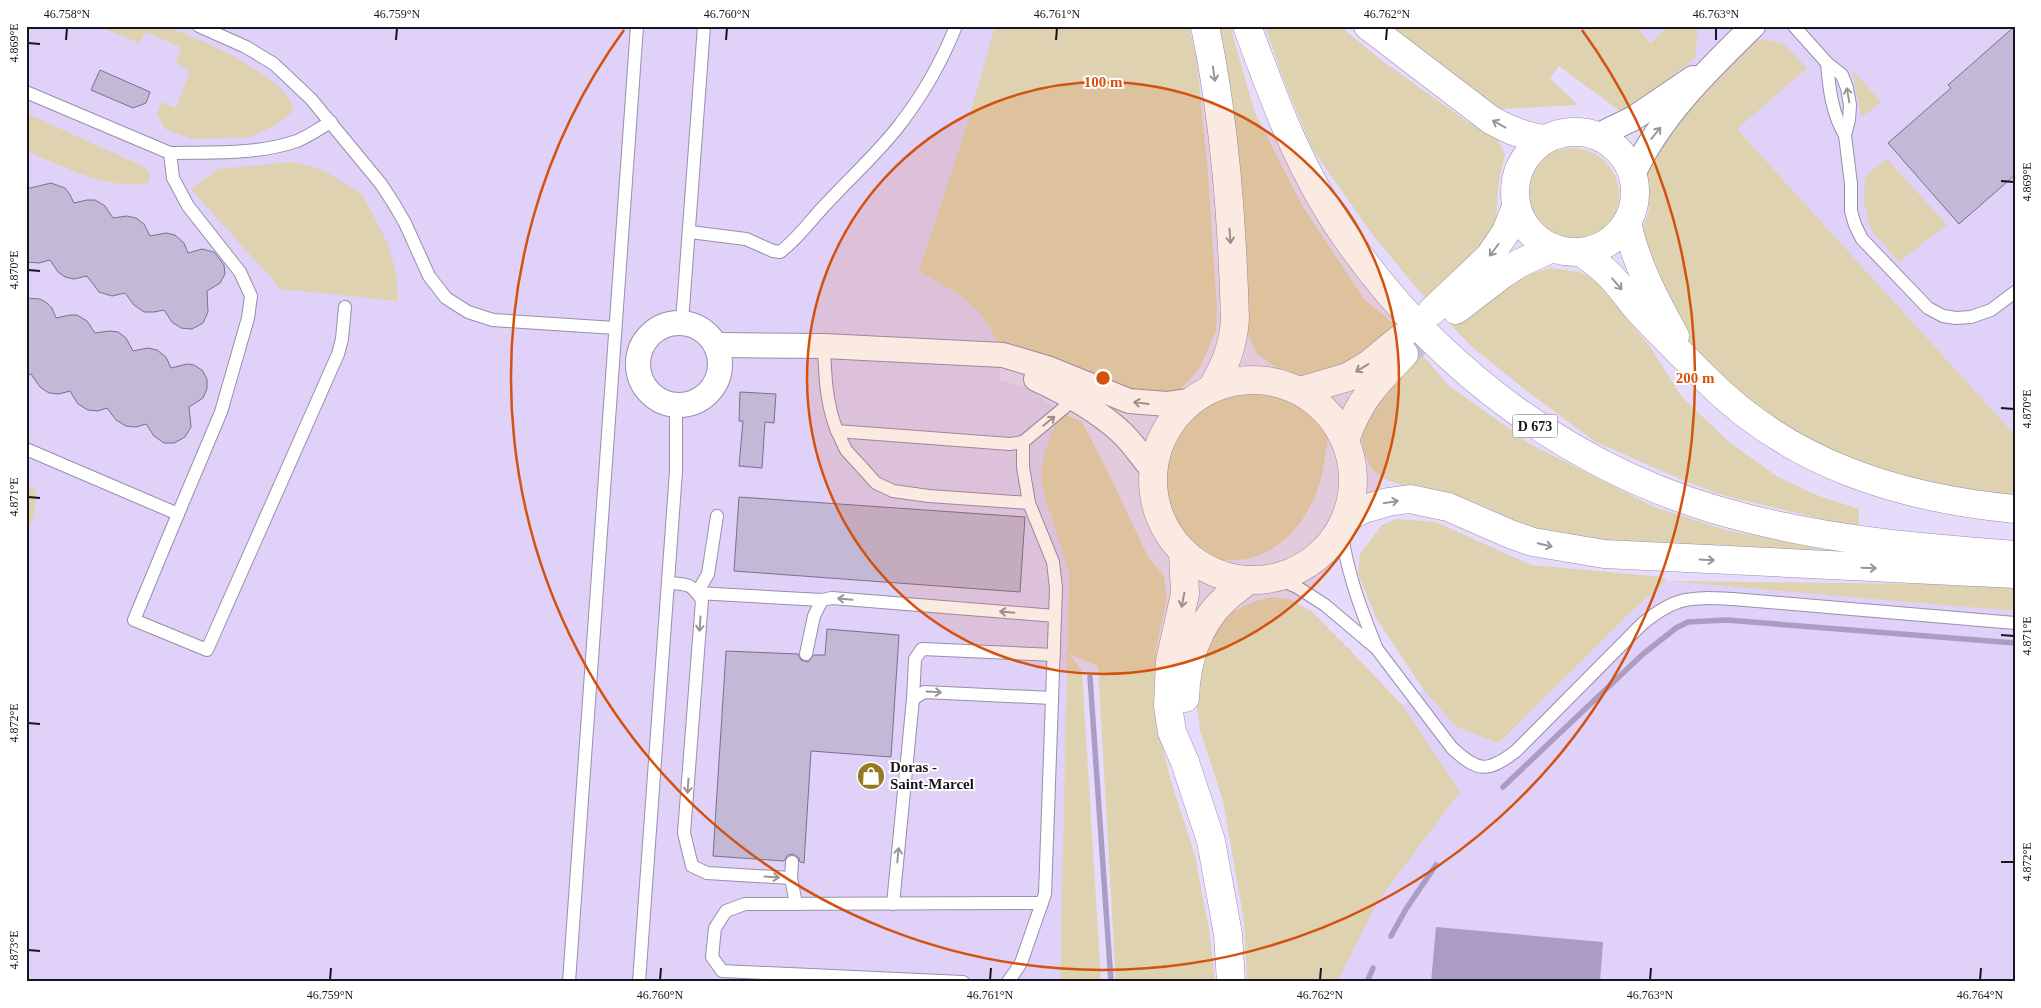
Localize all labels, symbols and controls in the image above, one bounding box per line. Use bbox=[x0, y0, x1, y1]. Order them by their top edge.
text: 46.758°N bbox=[44, 7, 91, 21]
text: 46.759°N bbox=[374, 7, 421, 21]
text: 46.760°N bbox=[704, 7, 751, 21]
text: 46.761°N bbox=[1034, 7, 1081, 21]
text: 46.762°N bbox=[1364, 7, 1411, 21]
text: 46.763°N bbox=[1693, 7, 1740, 21]
text: 4.869°E bbox=[7, 23, 21, 63]
one-way arrow bbox=[1209, 66, 1219, 82]
text: 100 m bbox=[1084, 74, 1123, 90]
one-way arrow bbox=[1843, 88, 1853, 104]
one-way arrow bbox=[1492, 119, 1507, 129]
one-way arrow bbox=[1651, 127, 1662, 140]
text: 4.869°E bbox=[2020, 162, 2034, 202]
one-way arrow bbox=[1226, 228, 1235, 244]
one-way arrow bbox=[1489, 243, 1499, 257]
text: 4.870°E bbox=[7, 250, 21, 290]
one-way arrow bbox=[1612, 278, 1623, 291]
one-way arrow bbox=[1356, 363, 1370, 373]
centre of rings bbox=[1094, 369, 1112, 387]
text: 200 m bbox=[1676, 370, 1715, 386]
text: 4.870°E bbox=[2020, 389, 2034, 429]
one-way arrow bbox=[1134, 398, 1150, 408]
road number: D 673 bbox=[1512, 414, 1558, 438]
one-way arrow bbox=[1042, 415, 1055, 426]
text: 4.871°E bbox=[7, 477, 21, 517]
one-way arrow bbox=[1383, 496, 1399, 506]
one-way arrow bbox=[1537, 541, 1553, 550]
one-way arrow bbox=[1699, 556, 1715, 565]
one-way arrow bbox=[1861, 563, 1877, 572]
one-way arrow bbox=[1178, 592, 1188, 608]
one-way arrow bbox=[837, 594, 853, 604]
one-way arrow bbox=[999, 607, 1015, 617]
one-way arrow bbox=[695, 616, 705, 632]
text: 4.871°E bbox=[2020, 616, 2034, 656]
one-way arrow bbox=[926, 688, 942, 697]
text: 4.872°E bbox=[7, 703, 21, 743]
place label: Doras - Saint-Marcel bbox=[890, 759, 974, 792]
shop icon: Doras - Saint-Marcel bbox=[856, 761, 886, 791]
one-way arrow bbox=[683, 778, 692, 794]
text: 4.872°E bbox=[2020, 842, 2034, 882]
one-way arrow bbox=[893, 847, 903, 863]
one-way arrow bbox=[764, 873, 780, 882]
text: 4.873°E bbox=[7, 930, 21, 970]
text: 46.759°N bbox=[307, 988, 354, 1002]
text: 46.760°N bbox=[637, 988, 684, 1002]
text: 46.761°N bbox=[967, 988, 1014, 1002]
text: 46.762°N bbox=[1297, 988, 1344, 1002]
text: 46.763°N bbox=[1627, 988, 1674, 1002]
text: 46.764°N bbox=[1957, 988, 2004, 1002]

